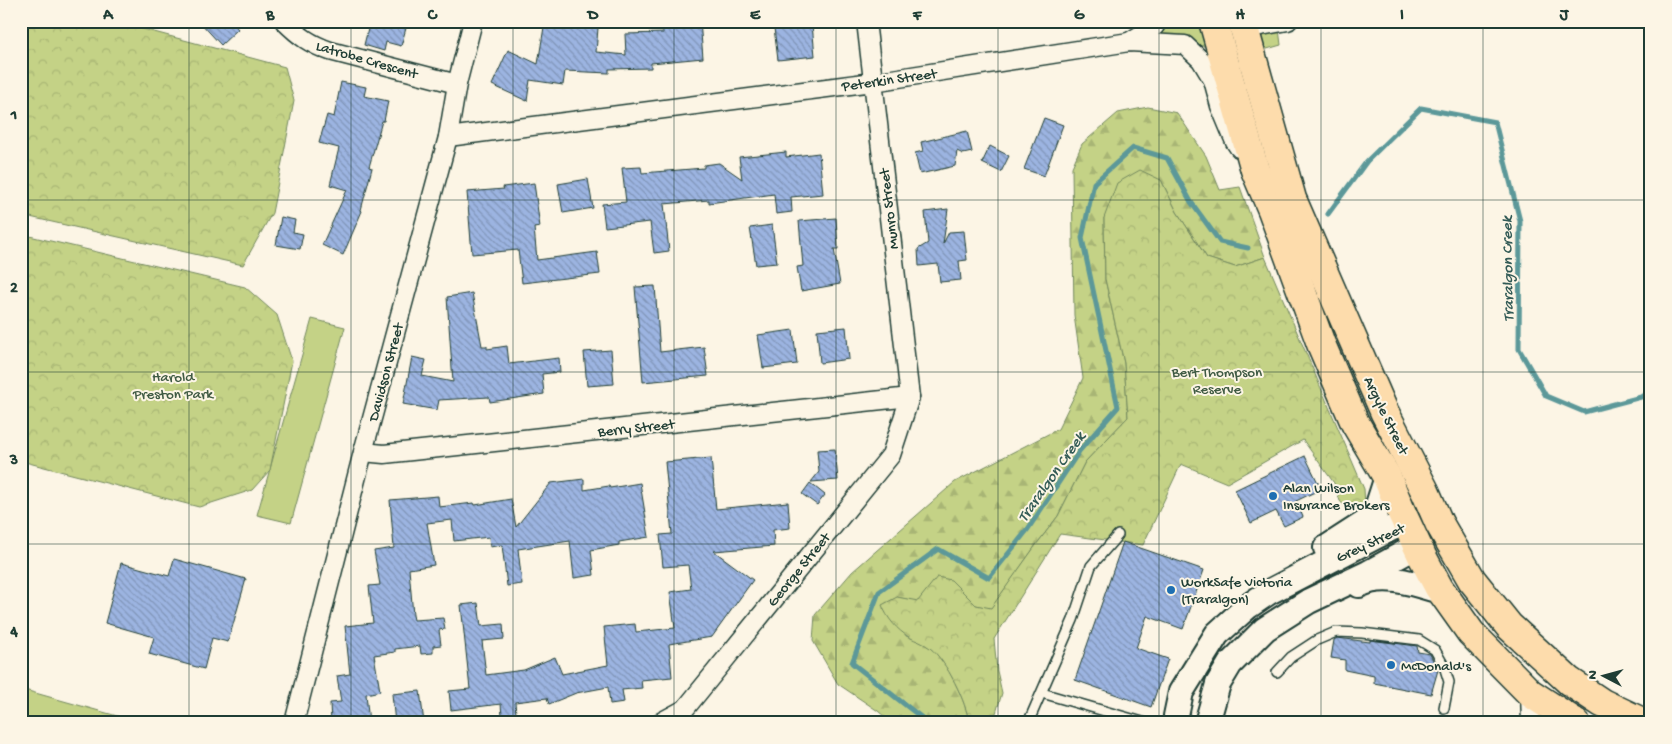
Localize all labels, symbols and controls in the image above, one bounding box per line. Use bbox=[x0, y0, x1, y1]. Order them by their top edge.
text: A bbox=[102, 7, 114, 26]
text: B bbox=[265, 7, 275, 26]
text: C bbox=[427, 7, 438, 26]
text: D bbox=[586, 7, 599, 26]
text: E bbox=[750, 7, 761, 26]
text: F bbox=[912, 7, 923, 26]
text: G bbox=[1074, 7, 1085, 26]
text: H bbox=[1235, 7, 1245, 26]
text: I bbox=[1400, 7, 1404, 26]
text: J bbox=[1559, 7, 1570, 26]
street label: Latrobe Crescent bbox=[313, 38, 421, 85]
street label: Peterkin Street bbox=[840, 65, 940, 97]
text: 1 bbox=[10, 107, 17, 126]
street label: Munro Street bbox=[876, 165, 904, 250]
water label: Traralgon Creek bbox=[1499, 214, 1520, 322]
text: 2 bbox=[10, 280, 18, 299]
street label: Davidson Street bbox=[365, 320, 409, 424]
park label: Bert Thompson Reserve bbox=[1171, 364, 1262, 399]
park label: Harold Preston Park bbox=[132, 369, 214, 404]
street label: Argyle Street bbox=[1359, 374, 1413, 460]
street label: Berry Street bbox=[596, 416, 677, 442]
water label: Traralgon Creek bbox=[1015, 428, 1092, 527]
text: 3 bbox=[9, 452, 18, 471]
place label: Alan Wilson Insurance Brokers bbox=[1283, 480, 1390, 515]
marker: Alan Wilson Insurance Brokers bbox=[1267, 490, 1279, 502]
street label: Grey Street bbox=[1334, 519, 1410, 567]
street label: George Street bbox=[764, 528, 836, 611]
place label: WorkSafe Victoria (Traralgon) bbox=[1181, 574, 1293, 609]
marker: WorkSafe Victoria (Traralgon) bbox=[1165, 584, 1177, 596]
text: 4 bbox=[9, 624, 18, 643]
north arrow bbox=[1580, 652, 1630, 702]
place label: McDonald's bbox=[1401, 658, 1471, 676]
marker: McDonald's bbox=[1385, 659, 1397, 671]
text: N bbox=[1585, 669, 1602, 680]

